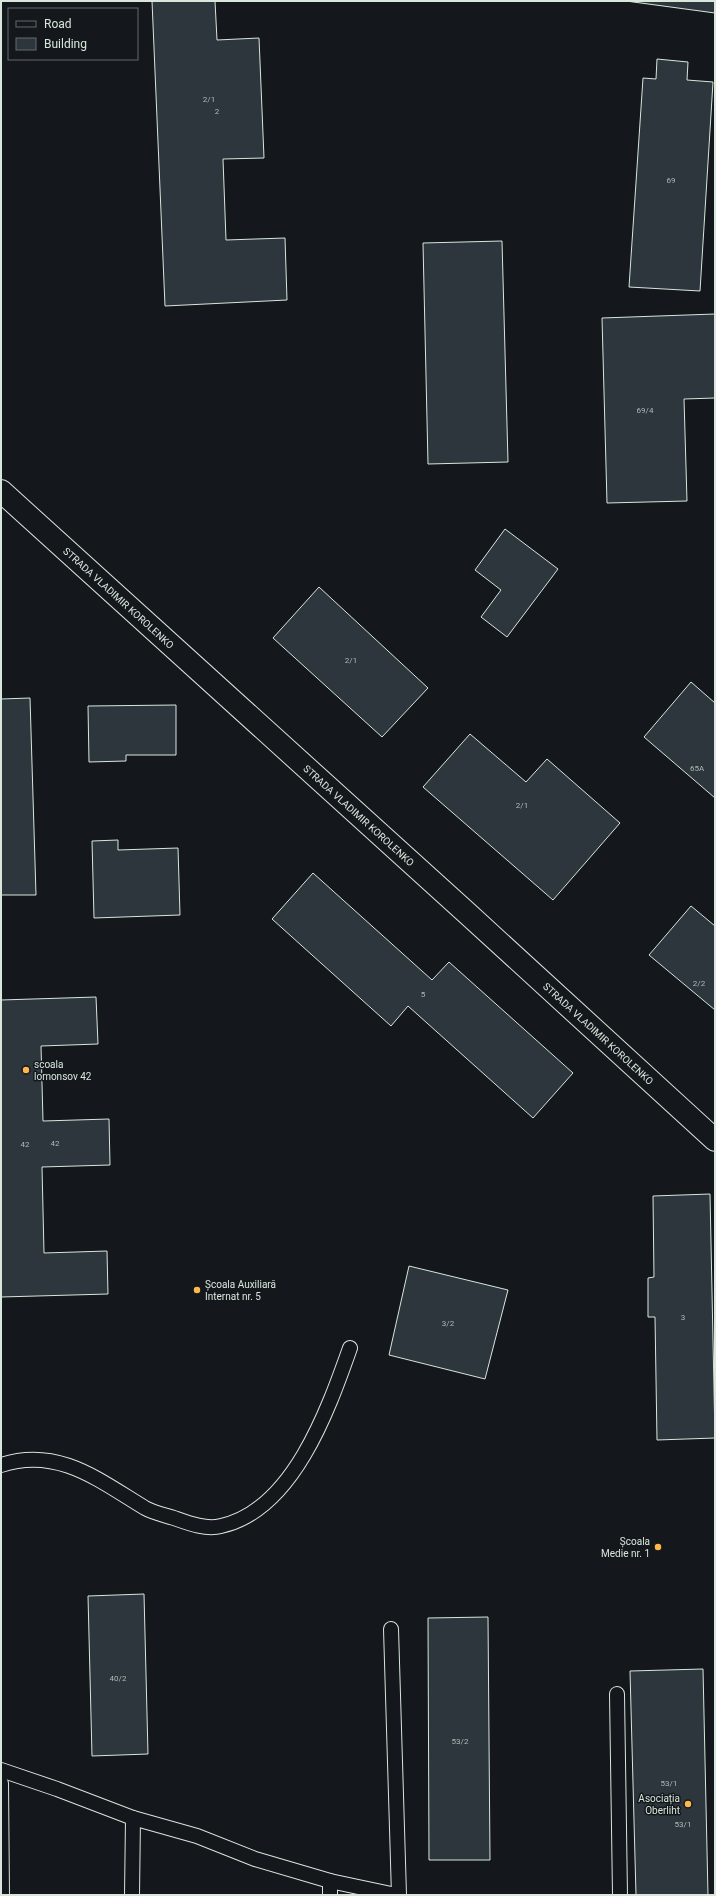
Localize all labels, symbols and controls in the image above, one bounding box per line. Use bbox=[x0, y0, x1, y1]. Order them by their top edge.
legend bbox=[8, 8, 138, 60]
text: Road bbox=[44, 17, 72, 31]
text: Building bbox=[44, 37, 87, 51]
house number: 2/1 bbox=[203, 95, 215, 104]
house number: 2 bbox=[215, 107, 220, 116]
house number: 69 bbox=[667, 176, 676, 185]
house number: 69/4 bbox=[637, 406, 654, 415]
street label: STRADA VLADIMIR KOROLENKO bbox=[61, 545, 176, 651]
house number: 2/1 bbox=[345, 656, 357, 665]
street label: STRADA VLADIMIR KOROLENKO bbox=[301, 763, 416, 869]
house number: 65A bbox=[690, 764, 705, 773]
house number: 2/1 bbox=[516, 801, 528, 810]
house number: 2/2 bbox=[693, 979, 706, 988]
street label: STRADA VLADIMIR KOROLENKO bbox=[541, 981, 656, 1087]
house number: 5 bbox=[421, 990, 426, 999]
place label: scoala lomonsov 42 bbox=[34, 1059, 92, 1082]
marker: scoala lomonsov 42 bbox=[21, 1065, 31, 1075]
house number: 42 bbox=[51, 1139, 60, 1148]
house number: 42 bbox=[21, 1140, 30, 1149]
place label: Școala Auxiliară Internat nr. 5 bbox=[205, 1279, 276, 1302]
marker: Școala Auxiliară Internat nr. 5 bbox=[192, 1285, 202, 1295]
house number: 3 bbox=[681, 1313, 685, 1322]
house number: 3/2 bbox=[442, 1319, 455, 1328]
place label: Școala Medie nr. 1 bbox=[601, 1536, 650, 1559]
marker: Școala Medie nr. 1 bbox=[653, 1542, 663, 1552]
house number: 40/2 bbox=[110, 1674, 127, 1683]
house number: 53/2 bbox=[452, 1737, 469, 1746]
house number: 53/1 bbox=[661, 1779, 677, 1788]
place label: Asociația Oberliht bbox=[638, 1793, 680, 1816]
marker: Asociația Oberliht bbox=[683, 1799, 693, 1809]
house number: 53/1 bbox=[675, 1820, 691, 1829]

